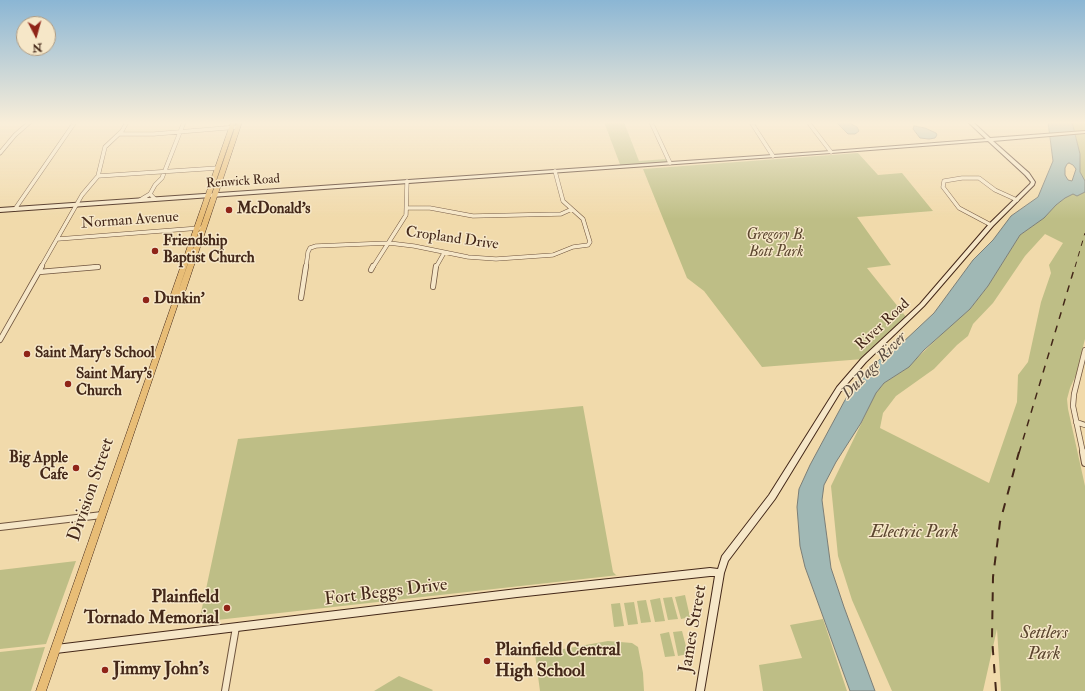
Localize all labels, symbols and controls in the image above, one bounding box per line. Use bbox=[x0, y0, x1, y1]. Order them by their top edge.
north arrow bbox=[16, 16, 56, 56]
text: N bbox=[32, 40, 43, 54]
street label: Renwick Road bbox=[206, 172, 280, 192]
place label: McDonald's bbox=[237, 201, 310, 219]
marker: McDonald's bbox=[224, 205, 234, 215]
street label: Norman Avenue bbox=[80, 209, 180, 233]
street label: Cropland Drive bbox=[404, 224, 500, 254]
park label: Gregory B. Bott Park bbox=[746, 227, 806, 262]
place label: Friendship Baptist Church bbox=[163, 233, 255, 268]
marker: Friendship Baptist Church bbox=[150, 246, 160, 256]
place label: Dunkin' bbox=[154, 291, 204, 309]
marker: Dunkin' bbox=[141, 295, 151, 305]
street label: River Road bbox=[852, 295, 914, 355]
water label: DuPage River bbox=[838, 329, 912, 403]
place label: Saint Mary's School bbox=[35, 345, 155, 363]
marker: Saint Mary's School bbox=[22, 349, 32, 359]
place label: Saint Mary's Church bbox=[76, 366, 152, 401]
marker: Saint Mary's Church bbox=[63, 379, 73, 389]
street label: Division Street bbox=[64, 435, 120, 545]
place label: Big Apple Cafe bbox=[9, 450, 68, 485]
marker: Big Apple Cafe bbox=[71, 463, 81, 473]
park label: Electric Park bbox=[870, 522, 958, 544]
street label: Fort Beggs Drive bbox=[323, 575, 449, 611]
street label: James Street bbox=[676, 583, 712, 675]
place label: Plainfield Tornado Memorial bbox=[84, 587, 219, 630]
marker: Plainfield Tornado Memorial bbox=[222, 603, 232, 613]
park label: Settlers Park bbox=[1020, 623, 1068, 666]
place label: Plainfield Central High School bbox=[495, 640, 621, 682]
marker: Plainfield Central High School bbox=[482, 656, 492, 666]
place label: Jimmy John's bbox=[113, 659, 209, 681]
marker: Jimmy John's bbox=[100, 665, 110, 675]

